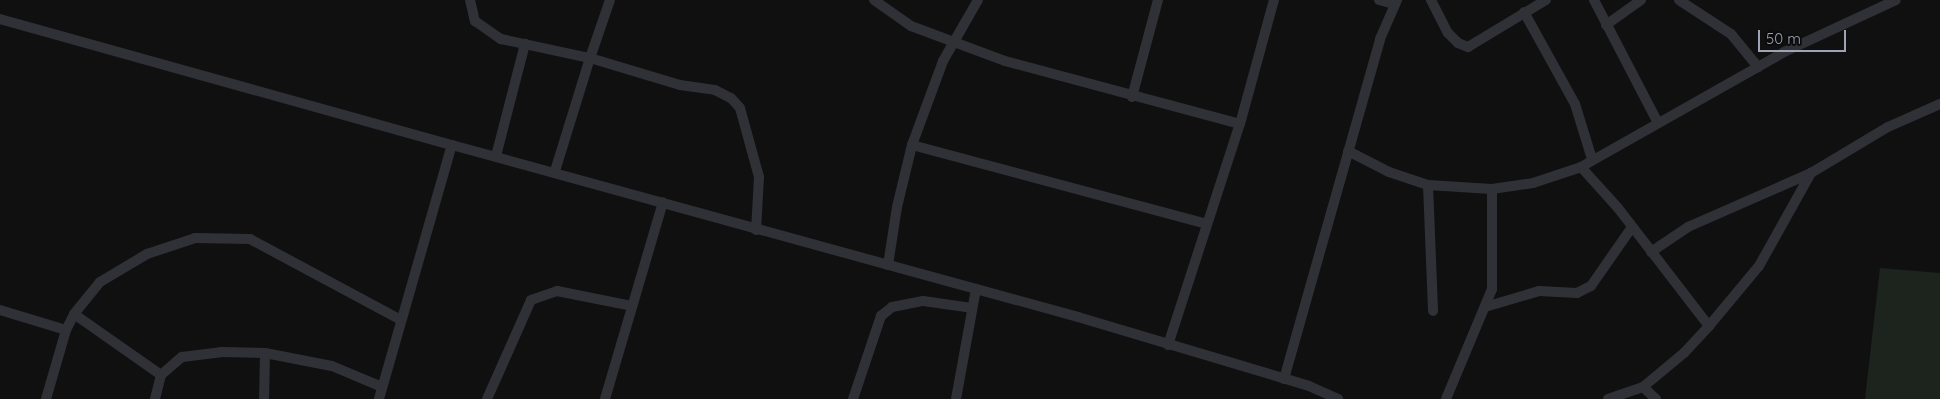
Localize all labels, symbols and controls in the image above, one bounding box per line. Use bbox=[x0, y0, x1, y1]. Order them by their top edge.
scale bar bbox=[1760, 20, 1848, 52]
text: 50 m bbox=[1766, 29, 1801, 48]

